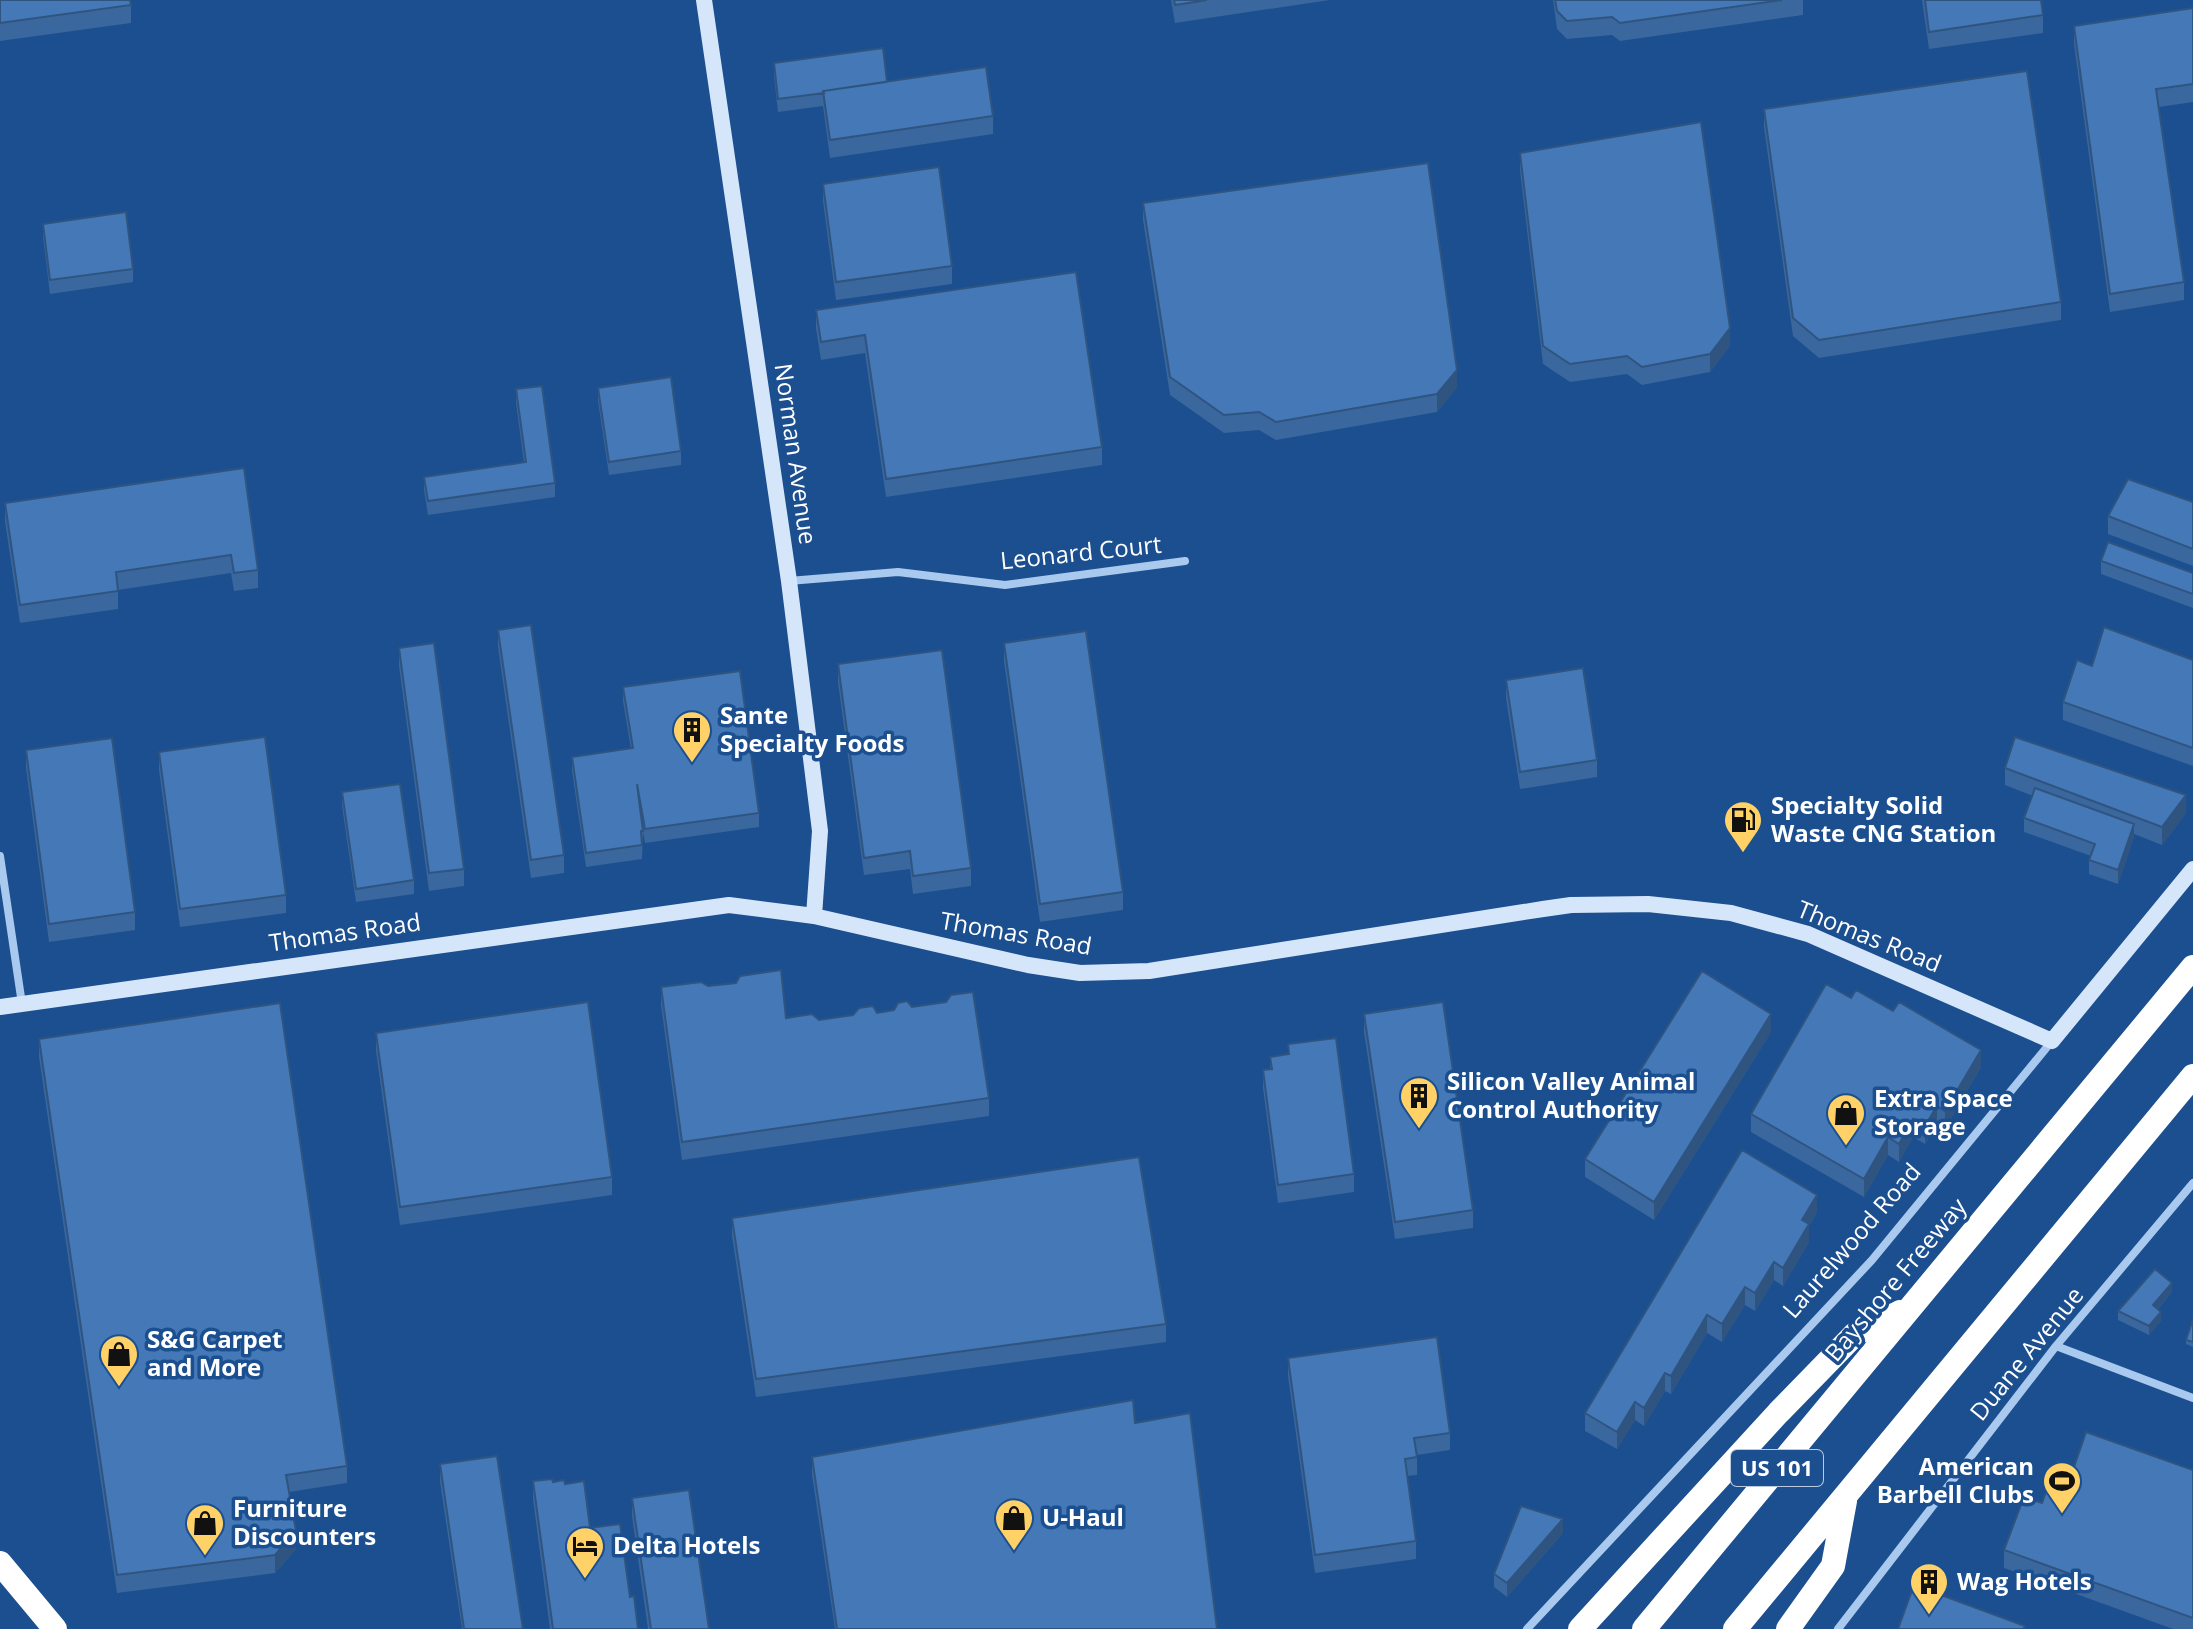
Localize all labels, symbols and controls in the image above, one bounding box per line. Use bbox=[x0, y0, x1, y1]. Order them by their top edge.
street label: Norman Avenue bbox=[767, 361, 826, 546]
street label: Leonard Court bbox=[999, 527, 1163, 576]
place label: Sante Specialty Foods bbox=[720, 698, 904, 759]
building icon: Sante Specialty Foods bbox=[671, 709, 713, 764]
place label: Specialty Solid Waste CNG Station bbox=[1771, 788, 1996, 849]
fuel station icon: Specialty Solid Waste CNG Station bbox=[1722, 799, 1764, 854]
street label: Thomas Road bbox=[1793, 892, 1947, 980]
street label: Thomas Road bbox=[938, 903, 1094, 962]
street label: Thomas Road bbox=[267, 905, 423, 958]
place label: Silicon Valley Animal Control Authority bbox=[1447, 1064, 1695, 1125]
building icon: Silicon Valley Animal Control Authority bbox=[1398, 1075, 1440, 1130]
place label: Extra Space Storage bbox=[1874, 1081, 2013, 1142]
shop icon: Extra Space Storage bbox=[1825, 1092, 1867, 1147]
street label: Laurelwood Road bbox=[1774, 1155, 1927, 1325]
street label: Bayshore Freeway bbox=[1817, 1190, 1974, 1368]
street label: Duane Avenue bbox=[1962, 1279, 2090, 1427]
place label: S&G Carpet and More bbox=[147, 1322, 282, 1383]
shop icon: S&G Carpet and More bbox=[98, 1333, 140, 1388]
place label: American Barbell Clubs bbox=[1877, 1449, 2034, 1510]
road number: US 101 bbox=[1731, 1450, 1823, 1486]
sports icon: American Barbell Clubs bbox=[2041, 1460, 2083, 1515]
place label: Furniture Discounters bbox=[233, 1491, 376, 1552]
shop icon: U-Haul bbox=[993, 1497, 1035, 1552]
place label: U-Haul bbox=[1042, 1500, 1124, 1533]
shop icon: Furniture Discounters bbox=[184, 1502, 226, 1557]
hotel icon: Delta Hotels bbox=[564, 1525, 606, 1580]
place label: Delta Hotels bbox=[613, 1528, 761, 1561]
building icon: Wag Hotels bbox=[1908, 1561, 1950, 1616]
place label: Wag Hotels bbox=[1957, 1564, 2092, 1597]

